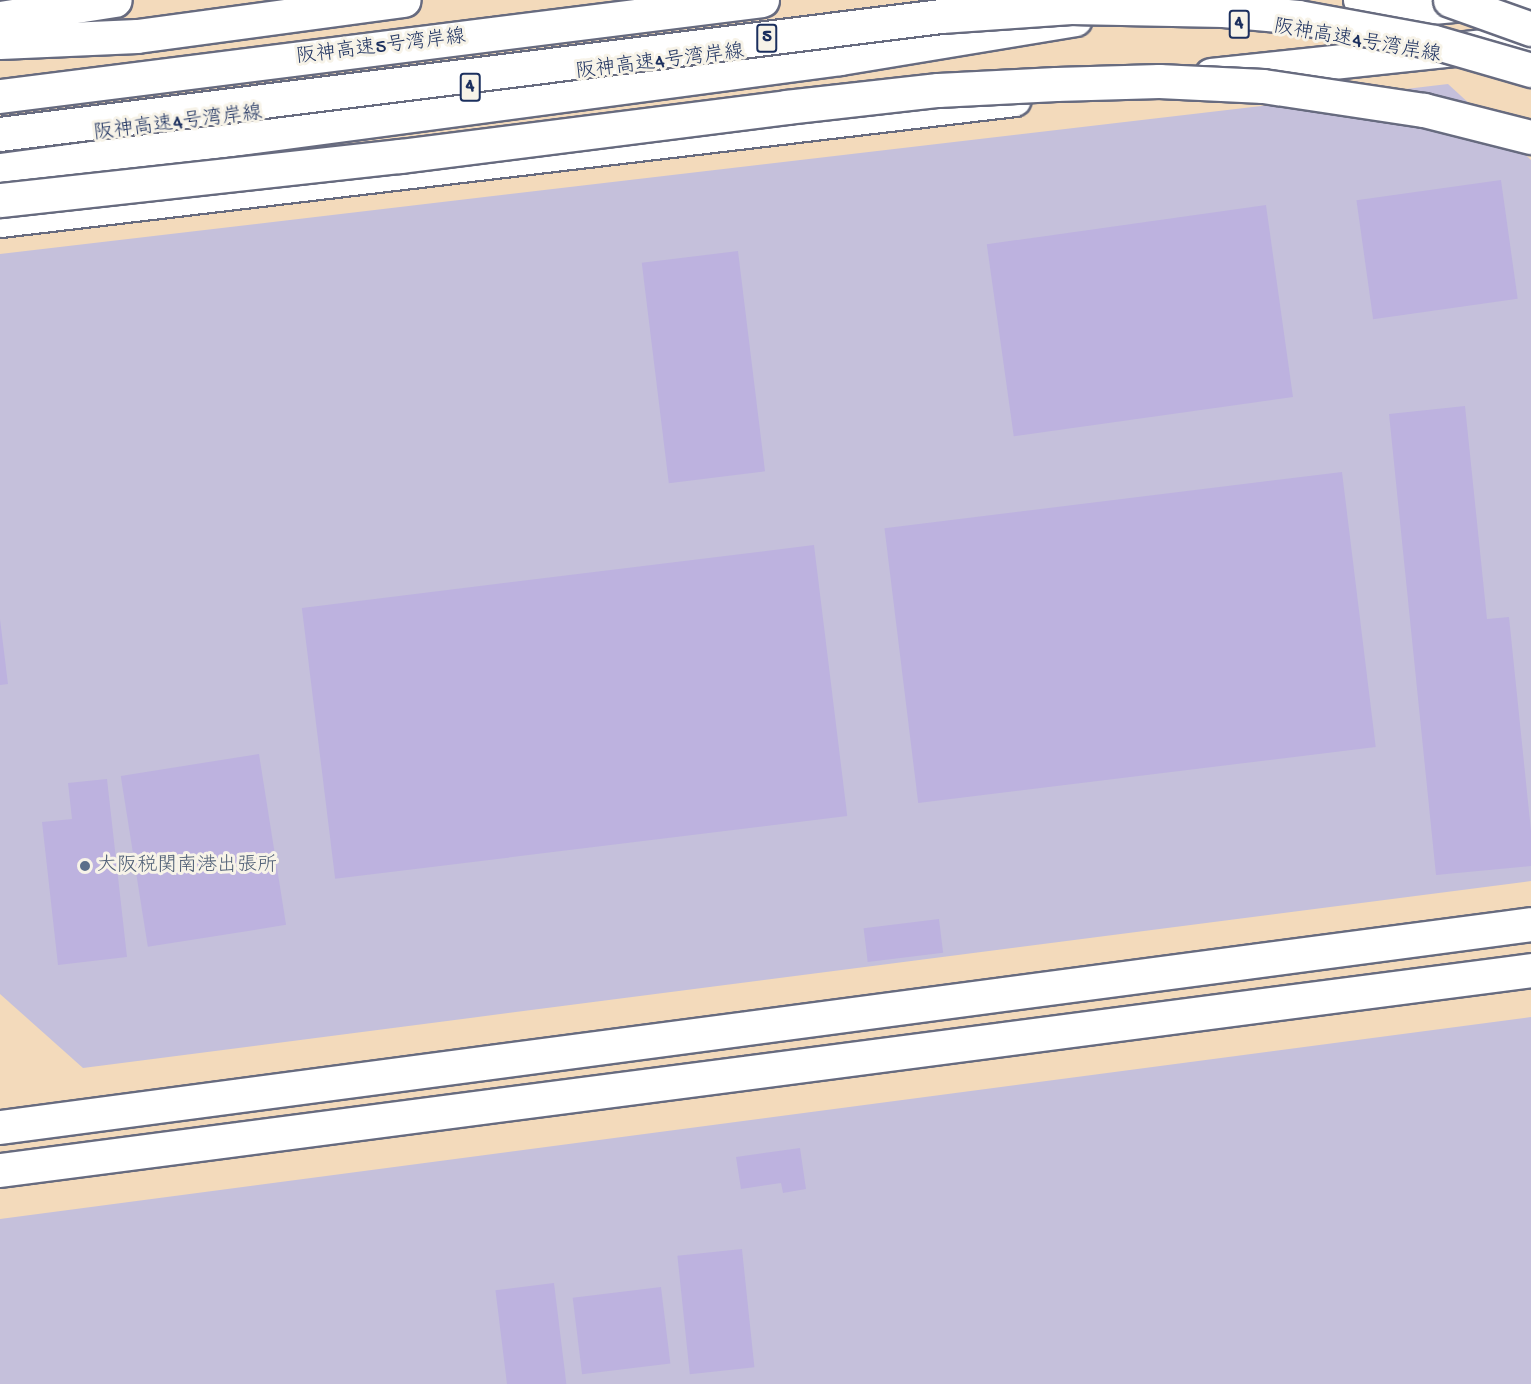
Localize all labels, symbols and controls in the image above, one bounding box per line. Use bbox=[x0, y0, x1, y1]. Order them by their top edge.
road number: 4 bbox=[1228, 9, 1250, 39]
street label: 阪神高速4号湾岸線 bbox=[1271, 15, 1443, 69]
road number: 5 bbox=[755, 23, 779, 53]
street label: 阪神高速5号湾岸線 bbox=[295, 26, 467, 70]
street label: 阪神高速4号湾岸線 bbox=[574, 41, 746, 85]
road number: 4 bbox=[460, 72, 480, 102]
street label: 阪神高速4号湾岸線 bbox=[92, 102, 264, 146]
place label: 大阪税関南港出張所 bbox=[97, 854, 277, 878]
marker: 大阪税関南港出張所 bbox=[78, 859, 92, 873]

